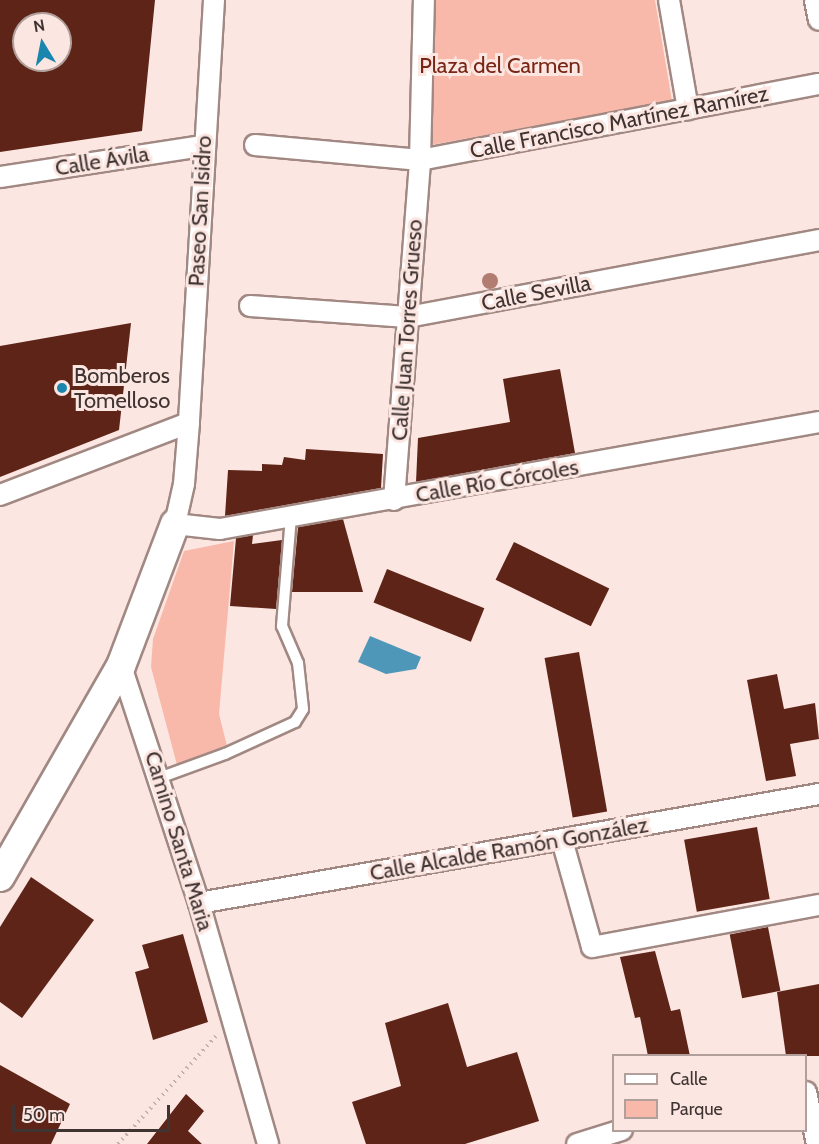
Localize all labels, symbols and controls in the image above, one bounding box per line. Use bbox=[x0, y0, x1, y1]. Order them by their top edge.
north arrow bbox=[12, 12, 72, 72]
text: N bbox=[32, 15, 46, 36]
park label: Plaza del Carmen bbox=[419, 53, 581, 79]
street label: Calle Francisco Martínez Ramírez bbox=[467, 80, 771, 164]
street label: Paseo San Isidro bbox=[183, 135, 217, 287]
street label: Calle Ávila bbox=[53, 141, 151, 181]
street label: Calle Juan Torres Grueso bbox=[386, 218, 428, 442]
street label: Calle Sevilla bbox=[479, 269, 593, 317]
place label: Bomberos Tomelloso bbox=[74, 362, 170, 414]
marker: Bomberos Tomelloso bbox=[55, 381, 69, 395]
street label: Calle Río Córcoles bbox=[414, 454, 580, 508]
street label: Camino Santa Maria bbox=[139, 748, 219, 934]
street label: Calle Alcalde Ramón González bbox=[368, 811, 650, 887]
legend bbox=[612, 1054, 807, 1132]
text: Calle bbox=[670, 1068, 707, 1090]
scale bar bbox=[15, 1093, 172, 1131]
text: Parque bbox=[670, 1098, 723, 1120]
text: 50 m bbox=[23, 1104, 65, 1126]

